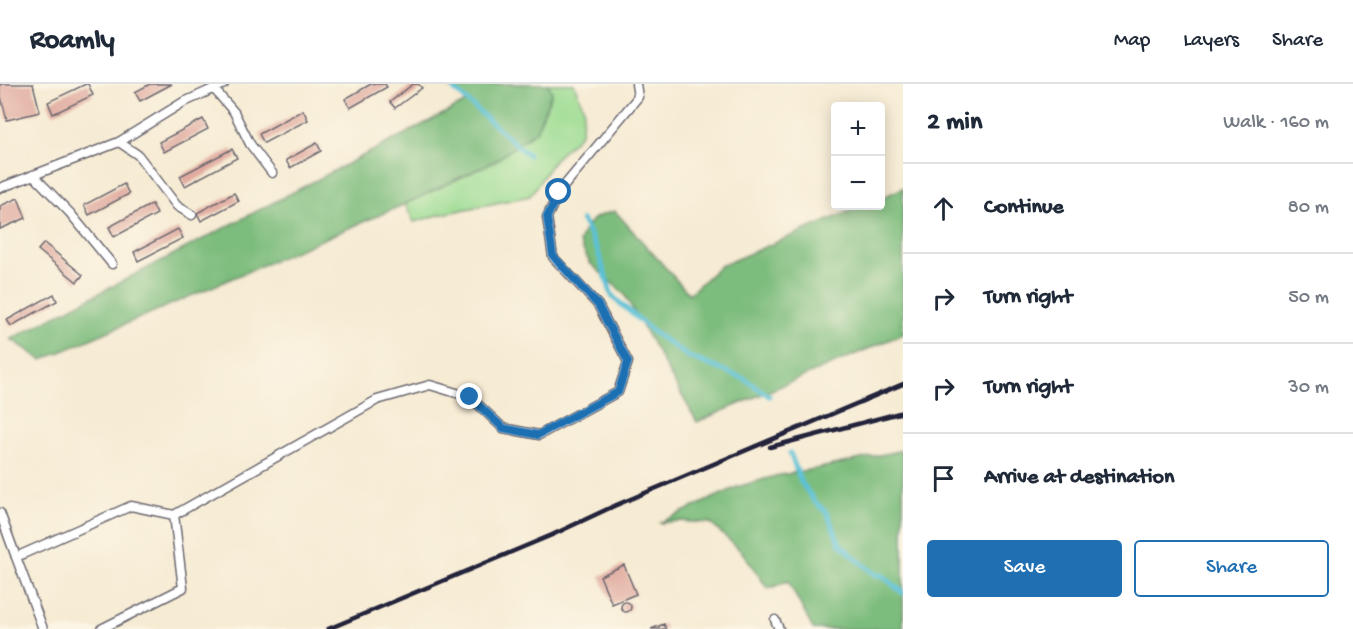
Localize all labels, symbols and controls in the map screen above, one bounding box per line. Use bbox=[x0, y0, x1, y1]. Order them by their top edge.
text: Roamly bbox=[30, 25, 115, 58]
text: Map bbox=[1114, 29, 1150, 54]
text: Layers bbox=[1183, 29, 1239, 54]
text: Share bbox=[1272, 29, 1323, 54]
map controls bbox=[831, 102, 885, 210]
button: + bbox=[831, 102, 885, 156]
text: 2 min bbox=[927, 108, 982, 139]
text: Walk · 160 m bbox=[1223, 112, 1329, 135]
button: − bbox=[831, 156, 885, 210]
route start bbox=[545, 178, 571, 204]
icon: ahead bbox=[927, 192, 960, 225]
text: Continue bbox=[984, 195, 1064, 221]
text: 80 m bbox=[1288, 197, 1329, 220]
icon: right bbox=[927, 282, 960, 315]
text: Turn right bbox=[984, 285, 1072, 311]
text: 50 m bbox=[1288, 287, 1329, 310]
icon: right bbox=[927, 372, 960, 405]
text: Turn right bbox=[984, 375, 1072, 401]
text: 30 m bbox=[1288, 377, 1329, 400]
route end bbox=[456, 383, 482, 409]
icon: arrive bbox=[927, 462, 960, 495]
text: Arrive at destination bbox=[984, 465, 1174, 491]
button: Save bbox=[927, 540, 1122, 597]
button: Share bbox=[1134, 540, 1329, 597]

